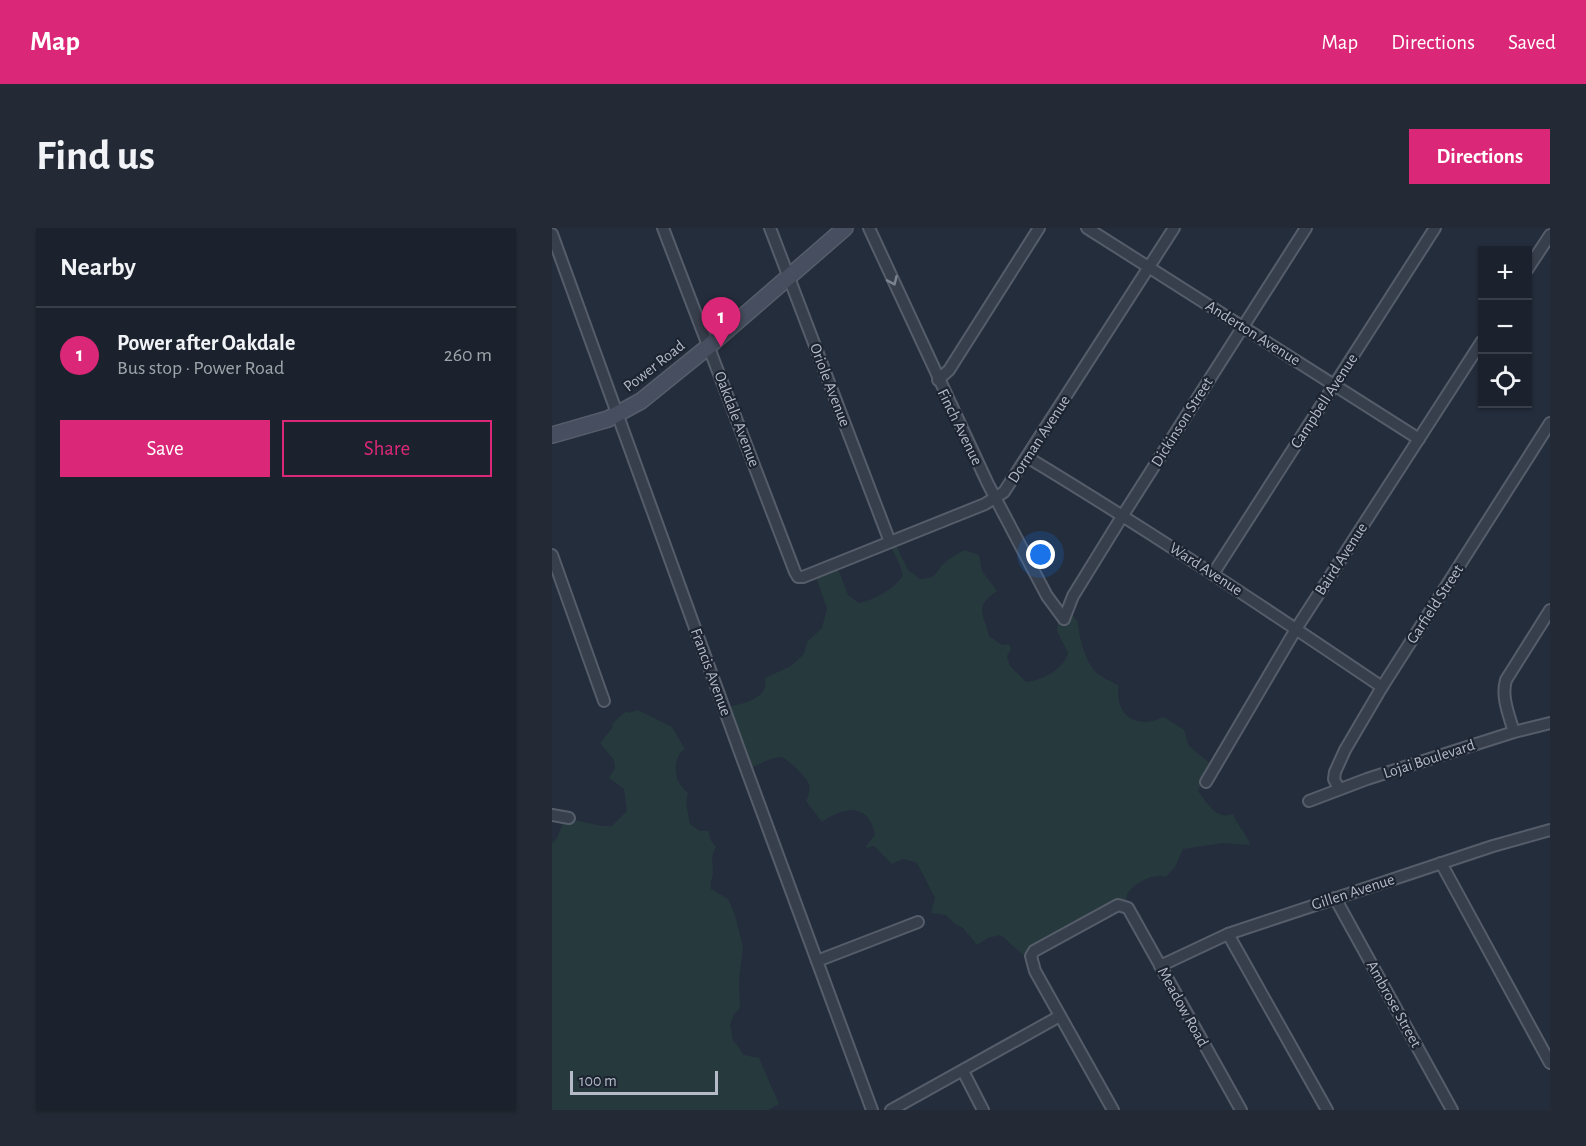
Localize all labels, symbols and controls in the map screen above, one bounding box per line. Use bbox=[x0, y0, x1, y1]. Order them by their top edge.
text: Map bbox=[30, 28, 80, 56]
text: Map bbox=[1322, 32, 1358, 53]
text: Directions bbox=[1391, 32, 1475, 53]
text: Saved bbox=[1508, 32, 1556, 53]
button: Directions bbox=[1409, 129, 1550, 184]
text: Find us bbox=[36, 135, 155, 177]
map controls bbox=[1478, 246, 1532, 408]
button: + bbox=[1478, 246, 1532, 300]
text: Nearby bbox=[60, 254, 136, 280]
one-way arrow bbox=[886, 275, 898, 286]
pin: 1 bbox=[702, 298, 740, 347]
street label: Anderton Avenue bbox=[1203, 298, 1303, 368]
button: − bbox=[1478, 300, 1532, 354]
text: Power after Oakdale bbox=[117, 332, 295, 354]
street label: Power Road bbox=[620, 337, 688, 395]
street label: Oriole Avenue bbox=[807, 341, 853, 429]
text: 1 bbox=[76, 345, 83, 365]
text: 260 m bbox=[444, 345, 492, 365]
street label: Campbell Avenue bbox=[1288, 351, 1360, 451]
button: locate bbox=[1478, 354, 1532, 408]
text: Bus stop · Power Road bbox=[117, 358, 284, 378]
street label: Oakdale Avenue bbox=[711, 369, 763, 469]
street label: Dickinson Street bbox=[1148, 375, 1216, 469]
street label: Finch Avenue bbox=[935, 386, 985, 468]
street label: Dorman Avenue bbox=[1005, 392, 1073, 486]
button: Save bbox=[60, 420, 270, 477]
button: Share bbox=[282, 420, 492, 477]
street label: Baird Avenue bbox=[1312, 520, 1370, 598]
your location bbox=[1026, 540, 1055, 569]
street label: Ward Avenue bbox=[1167, 540, 1245, 598]
street label: Garfield Street bbox=[1404, 562, 1466, 646]
street label: Francis Avenue bbox=[688, 626, 734, 718]
street label: Lojai Boulevard bbox=[1381, 737, 1477, 782]
street label: Gillen Avenue bbox=[1309, 871, 1397, 913]
street label: Ambrose Street bbox=[1364, 958, 1424, 1050]
street label: Meadow Road bbox=[1155, 965, 1211, 1049]
scale bar bbox=[570, 1068, 718, 1096]
text: 100 m bbox=[579, 1073, 617, 1089]

